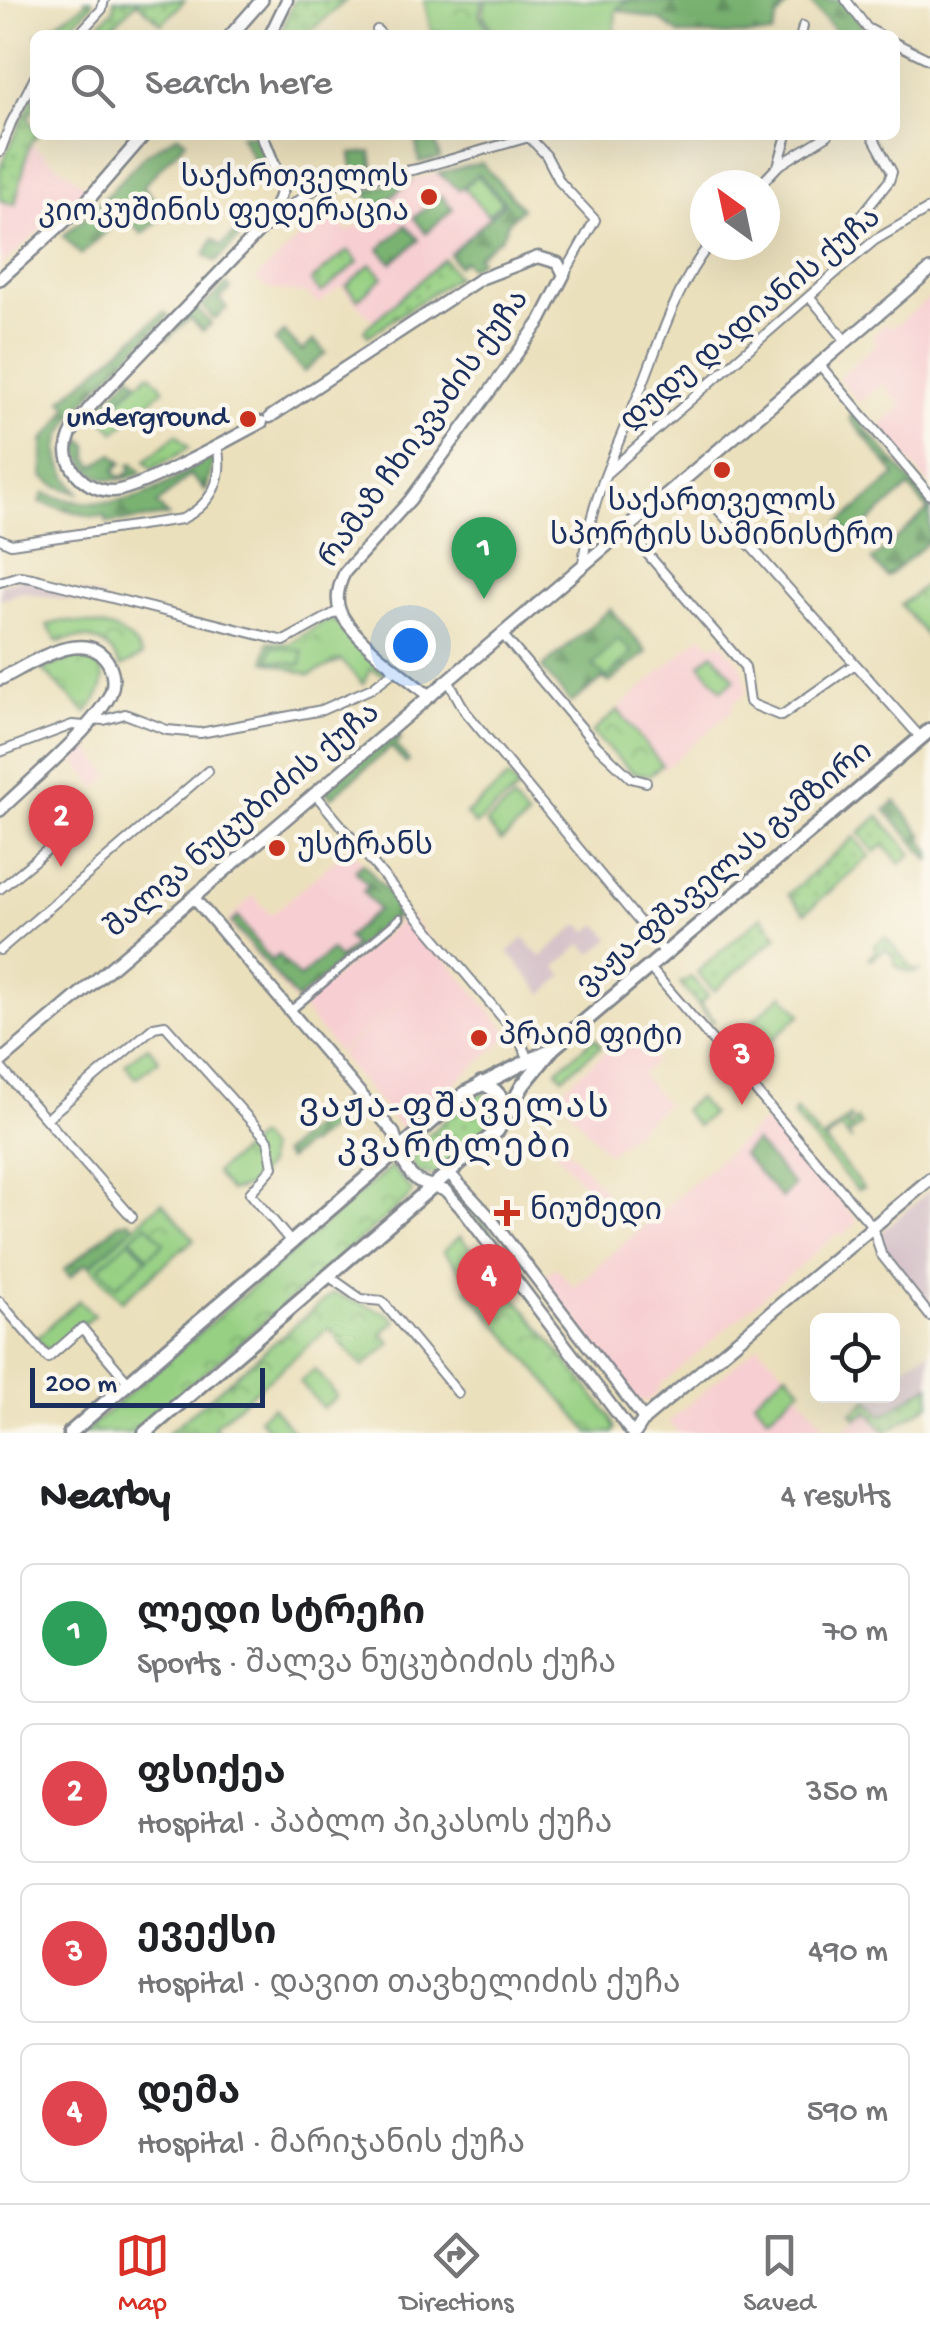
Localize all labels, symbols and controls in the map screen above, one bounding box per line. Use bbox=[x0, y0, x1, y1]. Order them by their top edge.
search box bbox=[30, 30, 900, 140]
icon: search bbox=[65, 58, 120, 113]
text: Search here bbox=[145, 63, 332, 107]
place label: საქართველოს კიოკუშინის ფედერაცია bbox=[38, 162, 409, 232]
north arrow bbox=[690, 170, 780, 260]
marker: საქართველოს კიოკუშინის ფედერაცია bbox=[418, 186, 440, 208]
street label: დუდუ დადიანის ქუჩა bbox=[614, 201, 889, 440]
street label: რამაზ ჩხიკვაძის ქუჩა bbox=[313, 284, 538, 576]
place label: underground bbox=[67, 402, 230, 437]
marker: underground bbox=[237, 408, 259, 430]
marker: საქართველოს სპორტის სამინისტრო bbox=[711, 459, 733, 481]
place label: საქართველოს სპორტის სამინისტრო bbox=[550, 486, 894, 556]
pin: 1 bbox=[452, 516, 516, 599]
your location bbox=[385, 620, 436, 671]
street label: შალვა ნუცუბიძის ქუჩა bbox=[99, 696, 388, 947]
street label: ვაჟა-ფშაველას გამზირი bbox=[570, 735, 881, 1004]
pin: 2 bbox=[28, 784, 94, 867]
place label: უსტრანს bbox=[297, 830, 433, 866]
marker: უსტრანს bbox=[266, 837, 288, 859]
place label: პრაიმ ფიტი bbox=[499, 1020, 683, 1056]
pin: 3 bbox=[710, 1022, 774, 1105]
marker: პრაიმ ფიტი bbox=[468, 1027, 490, 1049]
district label: ვაჟა-ფშაველას კვარტლები bbox=[299, 1090, 611, 1171]
place label: ნიუმედი bbox=[530, 1195, 662, 1231]
marker: ნიუმედი bbox=[494, 1200, 520, 1226]
pin: 4 bbox=[456, 1244, 522, 1326]
map controls bbox=[810, 1313, 900, 1403]
button: locate bbox=[810, 1313, 900, 1403]
scale bar bbox=[30, 1363, 265, 1408]
text: 200 m bbox=[45, 1369, 117, 1402]
text: Nearby bbox=[40, 1474, 170, 1523]
text: 4 results bbox=[781, 1479, 890, 1517]
text: ლედი სტრეჩი bbox=[137, 1594, 425, 1638]
text: 1 bbox=[68, 1614, 81, 1652]
text: 70 m bbox=[823, 1614, 888, 1652]
text: Sports · შალვა ნუცუბიძის ქუჩა bbox=[137, 1647, 616, 1685]
text: ფსიქეა bbox=[137, 1754, 286, 1798]
text: 2 bbox=[67, 1774, 82, 1812]
text: 350 m bbox=[806, 1774, 888, 1812]
text: Hospital · პაბლო პიკასოს ქუჩა bbox=[137, 1807, 612, 1845]
text: ევექსი bbox=[137, 1914, 277, 1958]
text: 3 bbox=[66, 1934, 83, 1972]
text: 490 m bbox=[808, 1934, 888, 1972]
text: Hospital · დავით თავხელიძის ქუჩა bbox=[137, 1967, 681, 2005]
text: დემა bbox=[137, 2074, 240, 2118]
text: 4 bbox=[67, 2094, 82, 2132]
text: 590 m bbox=[807, 2094, 888, 2132]
text: Hospital · მარიჯანის ქუჩა bbox=[137, 2127, 525, 2165]
tab: Map bbox=[115, 2228, 170, 2321]
tab: Directions bbox=[400, 2228, 514, 2321]
tab: Saved bbox=[743, 2228, 815, 2321]

